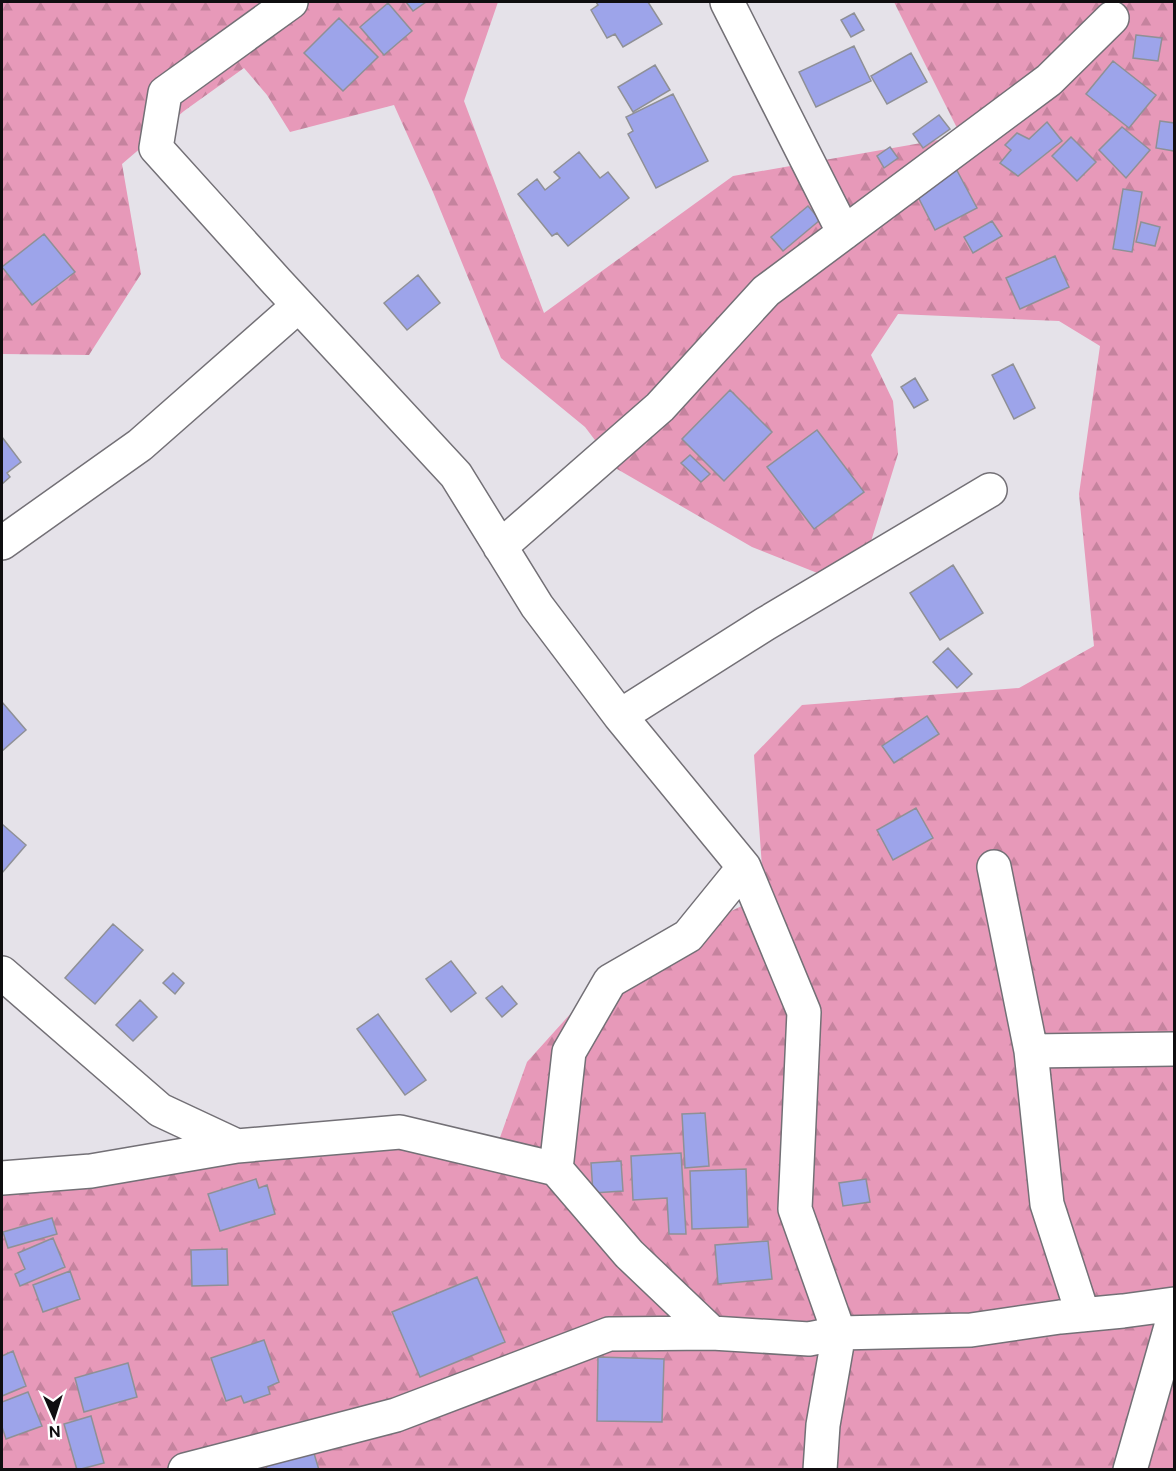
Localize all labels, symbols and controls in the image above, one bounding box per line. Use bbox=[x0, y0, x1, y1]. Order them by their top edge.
north arrow bbox=[24, 1387, 84, 1447]
text: N bbox=[48, 1421, 61, 1442]

